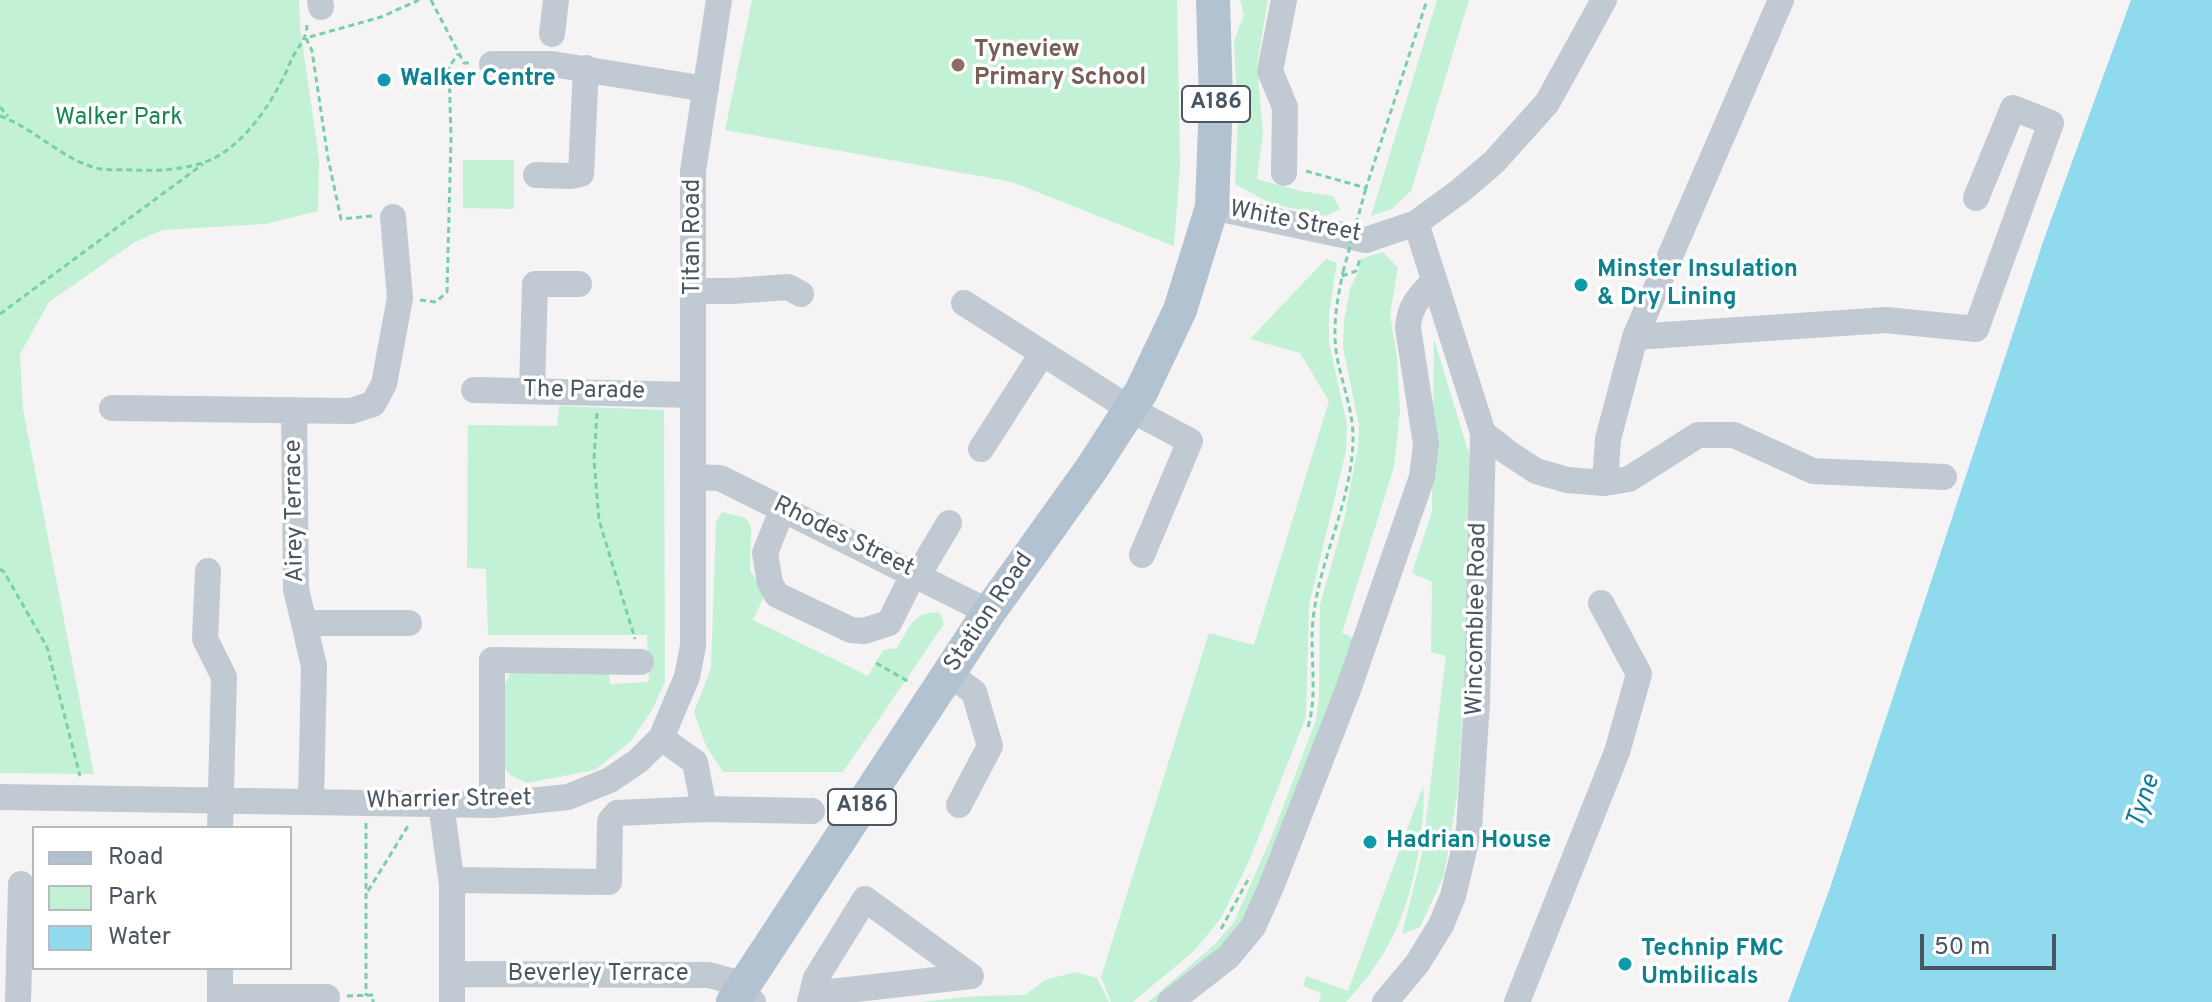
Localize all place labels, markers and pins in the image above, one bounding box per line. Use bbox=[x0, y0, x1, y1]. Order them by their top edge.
place label: Tyneview Primary School bbox=[974, 37, 1146, 93]
marker: Tyneview Primary School bbox=[949, 56, 967, 74]
place label: Walker Centre bbox=[400, 66, 556, 94]
marker: Walker Centre bbox=[375, 71, 393, 89]
place label: Minster Insulation & Dry Lining bbox=[1597, 257, 1798, 313]
marker: Minster Insulation & Dry Lining bbox=[1572, 276, 1590, 294]
place label: Hadrian House bbox=[1386, 828, 1551, 856]
marker: Hadrian House bbox=[1361, 833, 1379, 851]
place label: Technip FMC Umbilicals bbox=[1641, 936, 1784, 992]
marker: Technip FMC Umbilicals bbox=[1616, 955, 1634, 973]

